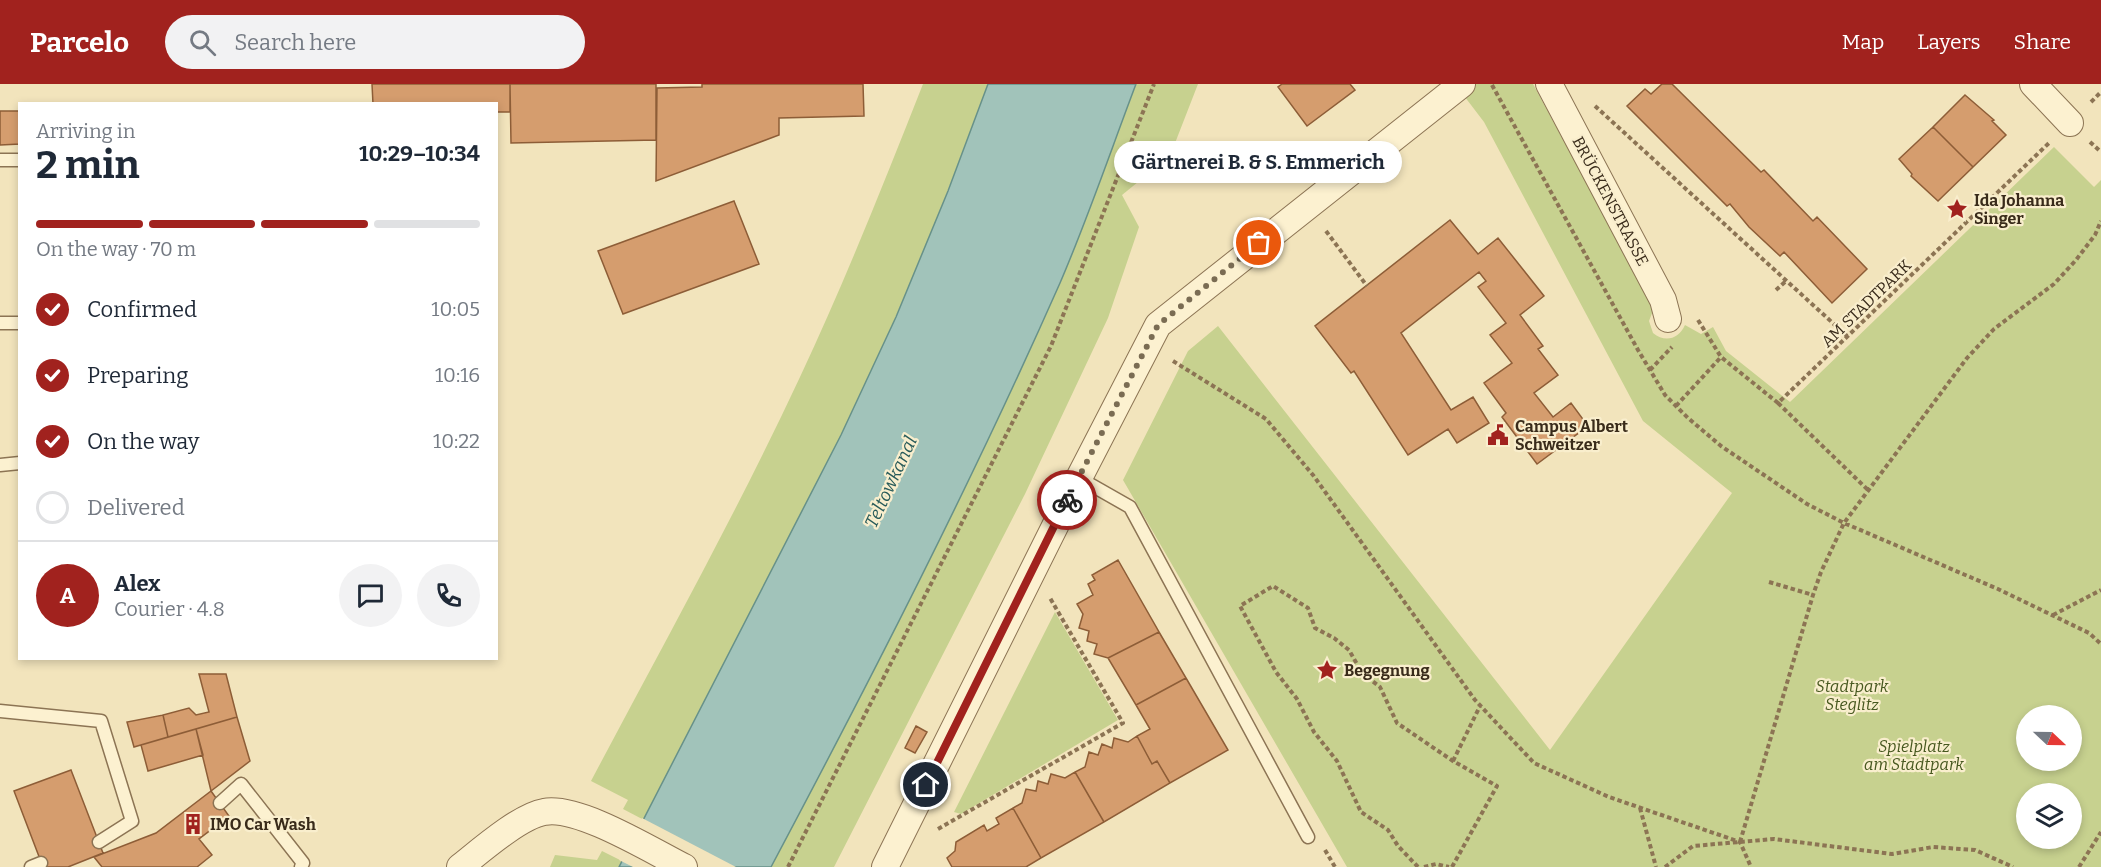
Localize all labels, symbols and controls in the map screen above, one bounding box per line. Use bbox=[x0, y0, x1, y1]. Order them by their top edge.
search box bbox=[165, 15, 585, 69]
text: Parcelo bbox=[30, 26, 129, 59]
icon: search bbox=[186, 26, 219, 59]
text: Search here bbox=[234, 29, 356, 56]
text: Map bbox=[1842, 29, 1884, 55]
text: Layers bbox=[1917, 29, 1981, 55]
text: Share bbox=[2014, 29, 2071, 55]
text: Arriving in bbox=[36, 119, 135, 143]
street label: BRÜCKENSTRASSE bbox=[1568, 133, 1653, 269]
text: 10:29–10:34 bbox=[359, 140, 480, 167]
callout: Gärtnerei B. & S. Emmerich bbox=[1115, 141, 1403, 183]
text: 2 min bbox=[36, 142, 140, 188]
text: Gärtnerei B. & S. Emmerich bbox=[1131, 150, 1385, 174]
place label: Ida Johanna Singer bbox=[1974, 191, 2064, 228]
place icon: Ida Johanna Singer bbox=[1945, 197, 1969, 221]
pin bbox=[1233, 217, 1284, 268]
icon: bag bbox=[1242, 226, 1275, 259]
text: On the way · 70 m bbox=[36, 237, 196, 261]
street label: AM STADTPARK bbox=[1817, 255, 1916, 351]
icon: check bbox=[36, 293, 69, 326]
text: Confirmed bbox=[87, 296, 197, 323]
text: 10:05 bbox=[431, 297, 480, 321]
icon: check bbox=[36, 359, 69, 392]
text: Preparing bbox=[87, 362, 189, 389]
text: 10:16 bbox=[435, 363, 480, 387]
place label: Campus Albert Schweitzer bbox=[1515, 417, 1629, 454]
public building icon: Campus Albert Schweitzer bbox=[1486, 423, 1510, 447]
icon: check bbox=[36, 425, 69, 458]
text: On the way bbox=[87, 428, 199, 455]
text: 10:22 bbox=[433, 429, 480, 453]
water label: Teltowkanal bbox=[860, 433, 922, 531]
courier bbox=[1037, 470, 1097, 530]
icon: bike bbox=[1051, 484, 1084, 517]
text: Delivered bbox=[87, 494, 185, 521]
button: chat bbox=[339, 564, 402, 627]
button: phone bbox=[417, 564, 480, 627]
text: Alex bbox=[114, 570, 160, 597]
text: A bbox=[60, 582, 75, 609]
text: Courier · 4.8 bbox=[114, 597, 225, 621]
place icon: Begegnung bbox=[1315, 658, 1339, 682]
place label: Begegnung bbox=[1344, 661, 1430, 680]
park label: Stadtpark Steglitz bbox=[1816, 677, 1889, 714]
north arrow bbox=[2016, 705, 2082, 771]
map controls bbox=[2016, 705, 2082, 849]
park label: Spielplatz am Stadtpark bbox=[1864, 737, 1964, 774]
pin bbox=[900, 759, 951, 810]
icon: home bbox=[909, 768, 942, 801]
button: layers bbox=[2016, 783, 2082, 849]
building icon: IMO Car Wash bbox=[181, 812, 205, 836]
place label: IMO Car Wash bbox=[210, 815, 316, 834]

